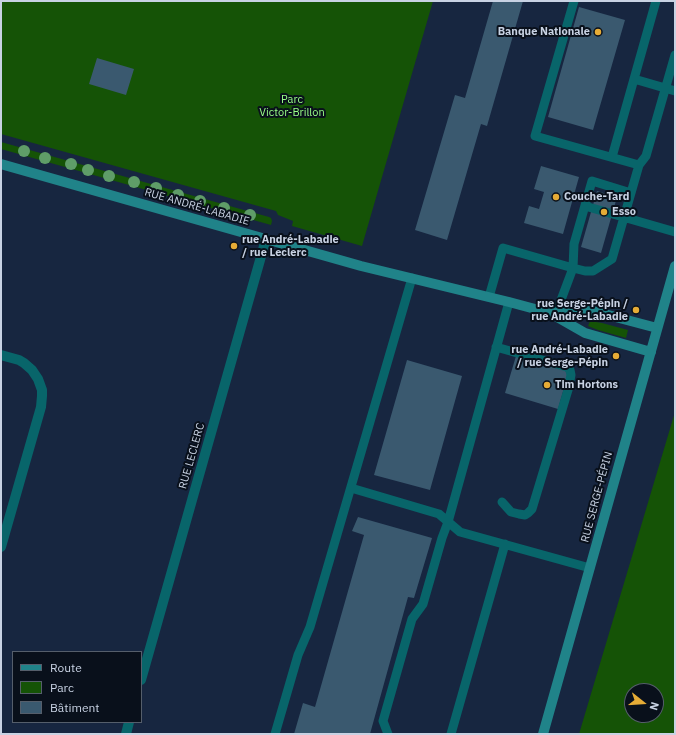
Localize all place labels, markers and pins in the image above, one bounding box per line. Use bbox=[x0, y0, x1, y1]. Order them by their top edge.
place label: Banque Nationale bbox=[498, 25, 590, 39]
marker: Banque Nationale bbox=[593, 27, 603, 37]
place label: Couche-Tard bbox=[564, 190, 629, 204]
marker: Couche-Tard bbox=[551, 192, 561, 202]
place label: Esso bbox=[612, 205, 636, 219]
marker: Esso bbox=[599, 207, 609, 217]
place label: rue André-Labadie / rue Leclerc bbox=[242, 233, 339, 259]
marker: rue André-Labadie / rue Leclerc bbox=[229, 241, 239, 251]
place label: rue Serge-Pépin / rue André-Labadie bbox=[531, 297, 628, 323]
marker: rue Serge-Pépin / rue André-Labadie bbox=[631, 305, 641, 315]
place label: rue André-Labadie / rue Serge-Pépin bbox=[511, 343, 608, 369]
marker: rue André-Labadie / rue Serge-Pépin bbox=[611, 351, 621, 361]
place label: Tim Hortons bbox=[555, 378, 618, 392]
marker: Tim Hortons bbox=[542, 380, 552, 390]

